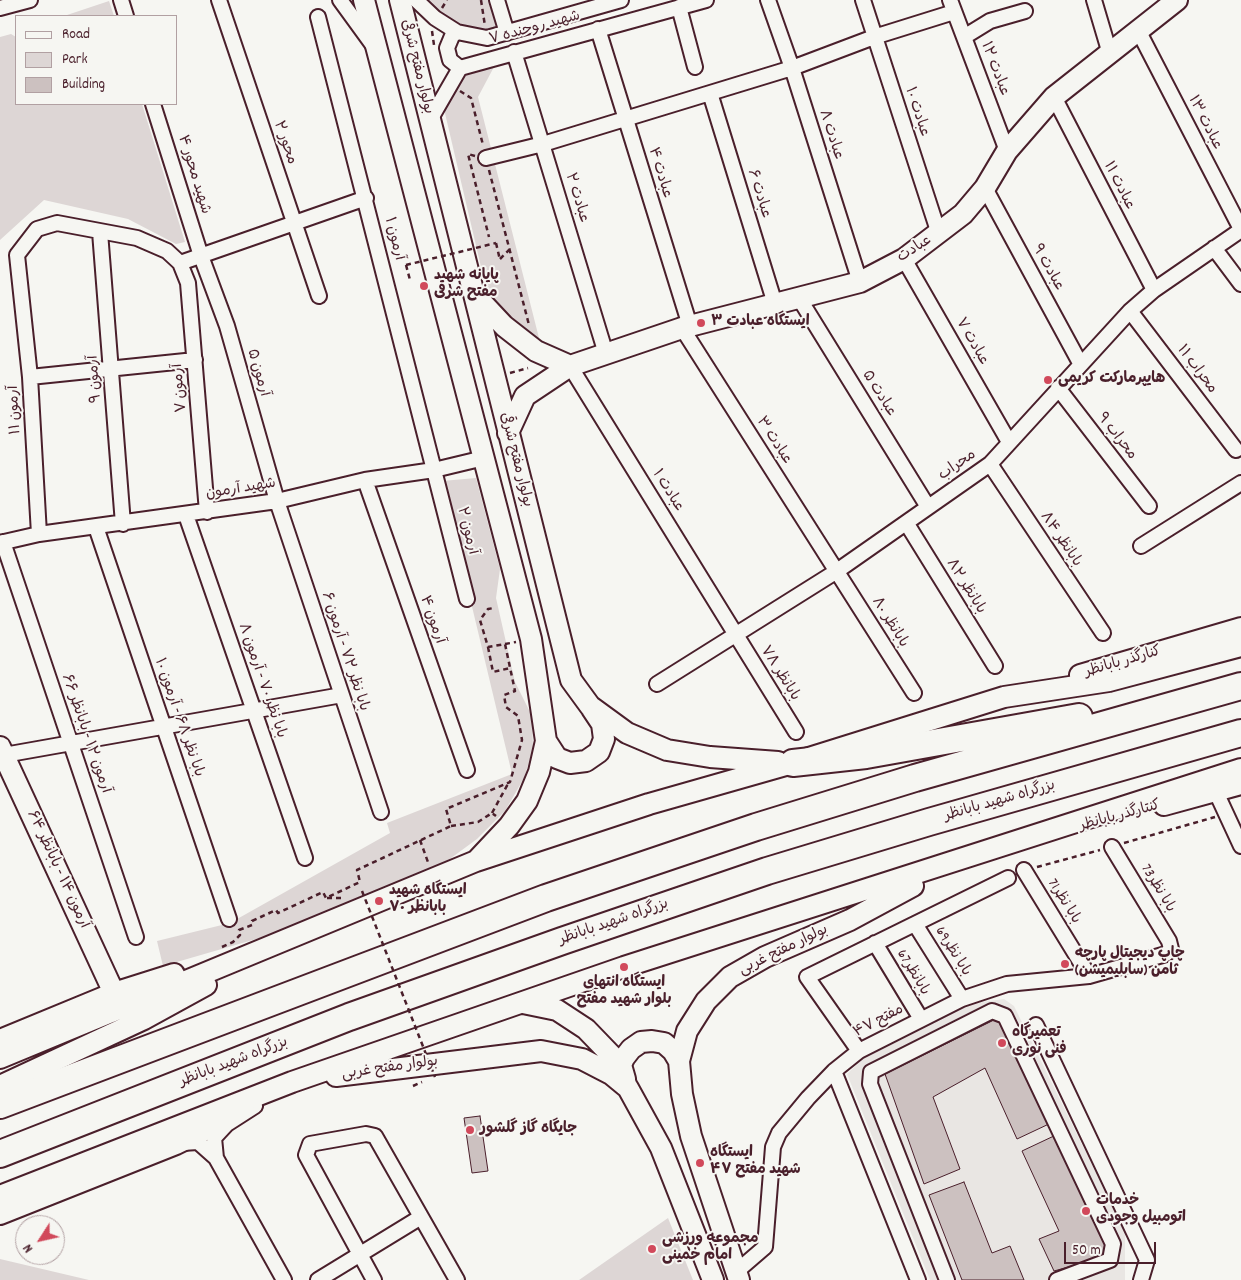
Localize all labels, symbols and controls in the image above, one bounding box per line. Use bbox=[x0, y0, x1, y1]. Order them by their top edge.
street label: شهید روحنده ۷ bbox=[487, 8, 583, 50]
legend bbox=[15, 15, 178, 105]
street label: بولوار مفتح شرقی bbox=[396, 18, 436, 116]
text: Road bbox=[62, 24, 90, 46]
street label: عبادت ۱۲ bbox=[976, 40, 1012, 98]
text: Park bbox=[62, 49, 88, 71]
text: Building bbox=[62, 74, 105, 96]
street label: عبادت ۱۰ bbox=[900, 85, 932, 139]
street label: عبادت ۱۳ bbox=[1183, 93, 1225, 153]
street label: عبادت ۸ bbox=[814, 108, 846, 162]
street label: محور ۲ bbox=[268, 119, 300, 167]
street label: شهید محور ۴ bbox=[172, 133, 214, 217]
street label: عبادت ۴ bbox=[643, 146, 675, 200]
street label: عبادت ۱۱ bbox=[1098, 159, 1138, 213]
street label: عبادت ۶ bbox=[742, 168, 774, 220]
street label: عبادت ۲ bbox=[560, 171, 592, 225]
street label: آرمون ۱ bbox=[379, 216, 407, 262]
street label: عبادت bbox=[895, 232, 935, 268]
street label: عبادت ۹ bbox=[1027, 242, 1067, 294]
place label: پایانه شهید مفتح شرقی bbox=[434, 268, 499, 303]
marker: پایانه شهید مفتح شرقی bbox=[418, 280, 430, 292]
place label: ایستگاه عبادت ۳ bbox=[711, 314, 809, 332]
street label: عبادت ۷ bbox=[950, 315, 992, 369]
marker: ایستگاه عبادت ۳ bbox=[695, 317, 707, 329]
street label: محراب ۱۱ bbox=[1172, 342, 1220, 398]
street label: آرمون ۵ bbox=[242, 347, 272, 399]
street label: آرمون ۹ bbox=[85, 355, 107, 403]
street label: آرمون ۷ bbox=[170, 363, 192, 413]
street label: عبادت ۵ bbox=[857, 368, 899, 420]
place label: هایپرمارکت کریمی bbox=[1058, 371, 1165, 389]
marker: هایپرمارکت کریمی bbox=[1042, 374, 1054, 386]
street label: آرمون ۱۱ bbox=[6, 385, 26, 435]
street label: محراب ۹ bbox=[1092, 410, 1140, 464]
street label: بولوار مفتح شرقی bbox=[495, 411, 535, 509]
street label: عبادت ۳ bbox=[751, 414, 795, 468]
street label: محراب bbox=[936, 447, 980, 485]
street label: عبادت ۱ bbox=[647, 467, 687, 515]
street label: شهید آرمون bbox=[205, 476, 277, 504]
street label: آرمون ۲ bbox=[451, 505, 481, 557]
street label: بابانظر ۸۴ bbox=[1035, 509, 1085, 571]
street label: بابانظر ۸۲ bbox=[941, 556, 989, 618]
street label: بابا نظر ۷۲ - آرمون ۶ bbox=[316, 590, 372, 714]
street label: آرمون ۴ bbox=[414, 594, 448, 646]
street label: بابانظر ۸۰ bbox=[867, 594, 911, 652]
street label: بابا نظر ۷۰ - آرمون ۸ bbox=[233, 621, 289, 741]
street label: بابانظر ۷۸ bbox=[755, 643, 803, 705]
street label: کنارگذر بابانظر bbox=[1083, 643, 1163, 683]
street label: بابا نظر ۶۸ - آرمون ۱۰ bbox=[149, 656, 207, 780]
street label: آرمون ۱۲ - بابانظر ۶۶ bbox=[56, 672, 114, 796]
street label: بزرگراه شهید بابانظر bbox=[942, 778, 1058, 826]
street label: کنتارگذر بابانظر bbox=[1077, 798, 1163, 836]
street label: آرمون ۱۴ - بابانظر ۶۴ bbox=[22, 808, 92, 932]
street label: بابا نظر73 bbox=[1136, 862, 1178, 916]
street label: بابا نظر71 bbox=[1042, 876, 1084, 928]
place label: ایستگاه شهید بابانظر ۷۰ bbox=[389, 883, 467, 918]
marker: ایستگاه شهید بابانظر ۷۰ bbox=[373, 895, 385, 907]
street label: بزرگراه شهید بابانظر bbox=[557, 896, 671, 950]
street label: بولوار مفتح غربی bbox=[737, 922, 831, 980]
street label: بابا نظر69 bbox=[930, 924, 974, 980]
place label: چاپ دیجیتال پارچه ثامن (سابلیمیشن) bbox=[1075, 946, 1185, 981]
street label: بابانظر67 bbox=[891, 947, 933, 999]
marker: چاپ دیجیتال پارچه ثامن (سابلیمیشن) bbox=[1059, 958, 1071, 970]
marker: ایستگاه انتهای بلوار شهید مفتح bbox=[618, 961, 630, 973]
place label: ایستگاه انتهای بلوار شهید مفتح bbox=[577, 975, 671, 1010]
street label: مفتح ۴۷ bbox=[851, 1001, 907, 1043]
place label: تعمیرگاه فنی نوری bbox=[1012, 1025, 1066, 1060]
street label: بزرگراه شهید بابانظر bbox=[177, 1034, 291, 1092]
marker: تعمیرگاه فنی نوری bbox=[996, 1037, 1008, 1049]
street label: بولوار مفتح غربی bbox=[341, 1053, 439, 1085]
place label: جایگاه گاز گلشور bbox=[480, 1121, 577, 1139]
marker: جایگاه گاز گلشور bbox=[464, 1124, 476, 1136]
place label: ایستگاه شهید مفتح ۴۷ bbox=[710, 1145, 801, 1180]
marker: ایستگاه شهید مفتح ۴۷ bbox=[694, 1157, 706, 1169]
place label: خدمات اتومبیل وجودی bbox=[1096, 1193, 1186, 1228]
marker: خدمات اتومبیل وجودی bbox=[1080, 1205, 1092, 1217]
north arrow bbox=[15, 1215, 65, 1265]
place label: مجموعه ورزشی امام خمینی bbox=[662, 1231, 759, 1266]
scale bar bbox=[1066, 1232, 1158, 1264]
text: N bbox=[18, 1239, 39, 1257]
text: 50 m bbox=[1072, 1240, 1101, 1262]
marker: مجموعه ورزشی امام خمینی bbox=[646, 1243, 658, 1255]

